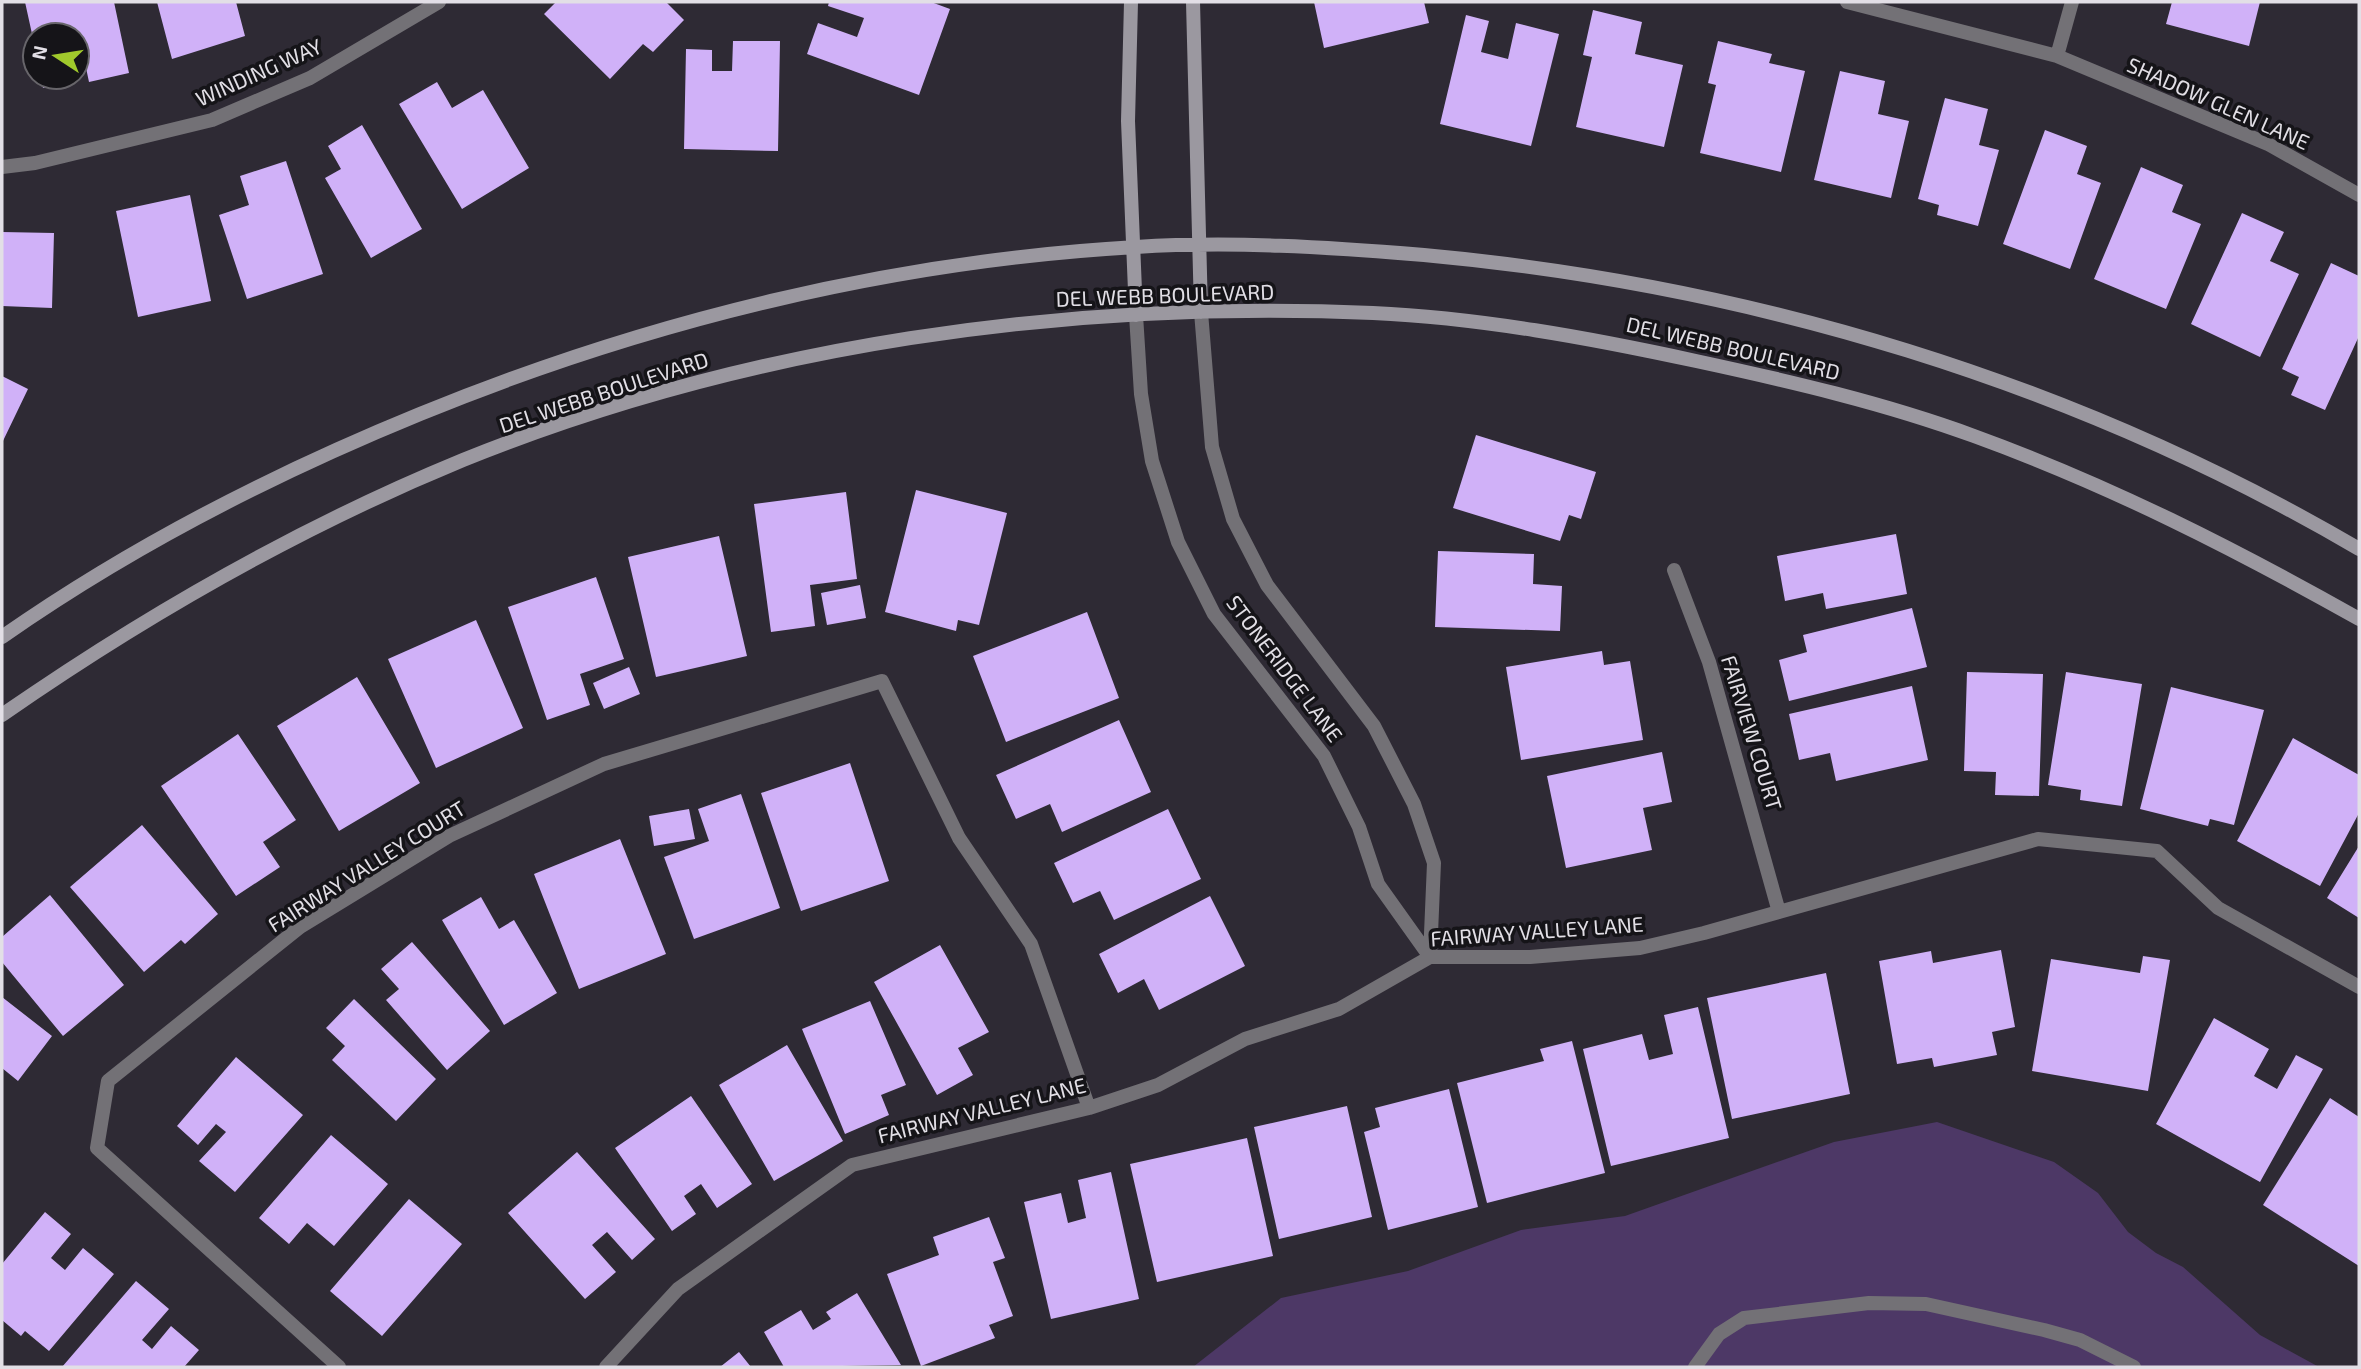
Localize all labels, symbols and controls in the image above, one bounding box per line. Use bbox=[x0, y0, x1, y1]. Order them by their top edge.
north arrow bbox=[21, 21, 91, 91]
street label: WINDING WAY bbox=[191, 33, 325, 111]
text: N bbox=[26, 43, 52, 61]
street label: SHADOW GLEN LANE bbox=[2124, 51, 2314, 154]
street label: DEL WEBB BOULEVARD bbox=[1055, 278, 1275, 311]
street label: DEL WEBB BOULEVARD bbox=[1624, 311, 1843, 384]
street label: DEL WEBB BOULEVARD bbox=[496, 346, 711, 437]
street label: STONERIDGE LANE bbox=[1222, 590, 1348, 746]
street label: FAIRVIEW COURT bbox=[1717, 652, 1788, 813]
street label: FAIRWAY VALLEY COURT bbox=[263, 795, 469, 937]
street label: FAIRWAY VALLEY LANE bbox=[1429, 911, 1644, 950]
street label: FAIRWAY VALLEY LANE bbox=[875, 1072, 1088, 1148]

